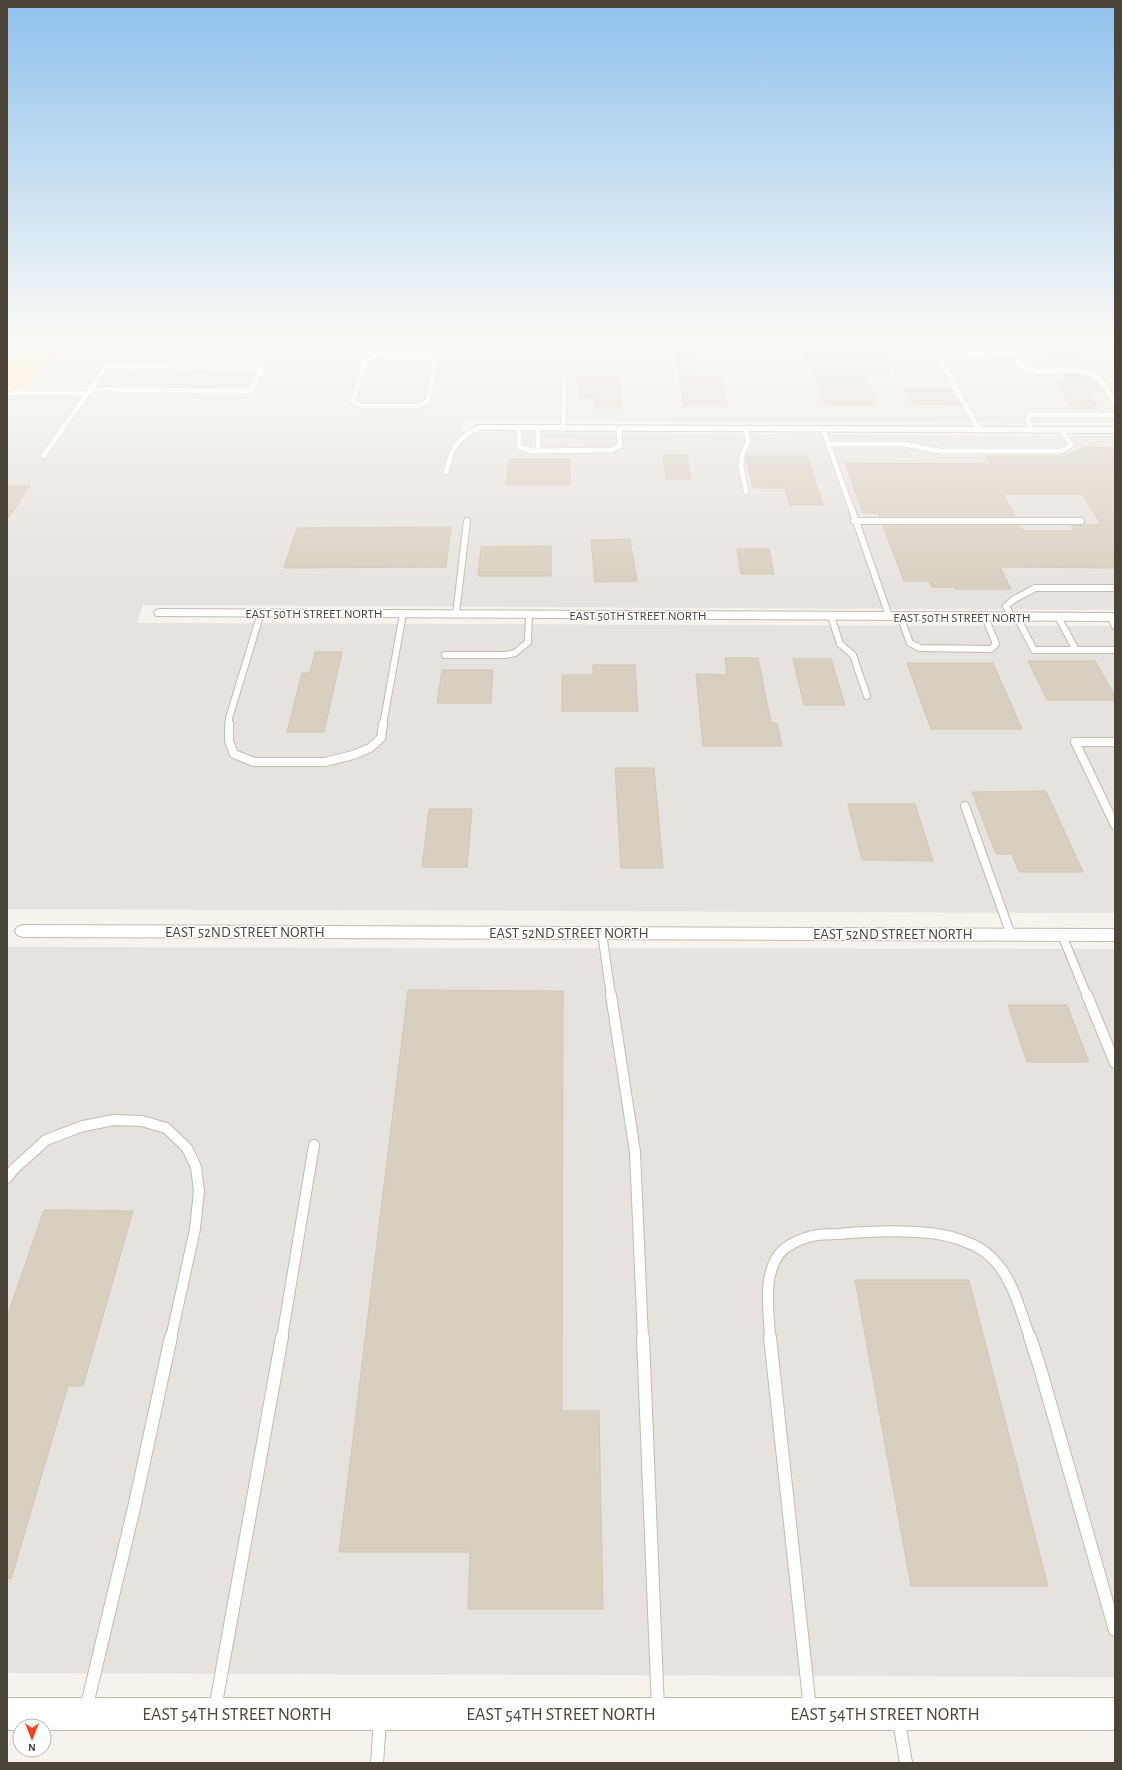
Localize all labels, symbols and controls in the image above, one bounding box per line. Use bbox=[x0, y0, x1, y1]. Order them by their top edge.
street label: EAST 50TH STREET NORTH bbox=[245, 608, 383, 621]
street label: EAST 50TH STREET NORTH bbox=[569, 610, 707, 623]
street label: EAST 50TH STREET NORTH bbox=[893, 612, 1031, 625]
street label: EAST 52ND STREET NORTH bbox=[165, 925, 325, 940]
street label: EAST 52ND STREET NORTH bbox=[489, 926, 649, 941]
street label: EAST 52ND STREET NORTH bbox=[813, 927, 973, 942]
street label: EAST 54TH STREET NORTH bbox=[142, 1706, 332, 1724]
street label: EAST 54TH STREET NORTH bbox=[466, 1706, 656, 1724]
street label: EAST 54TH STREET NORTH bbox=[790, 1706, 980, 1724]
north arrow bbox=[12, 1718, 52, 1758]
text: N bbox=[28, 1742, 36, 1753]

